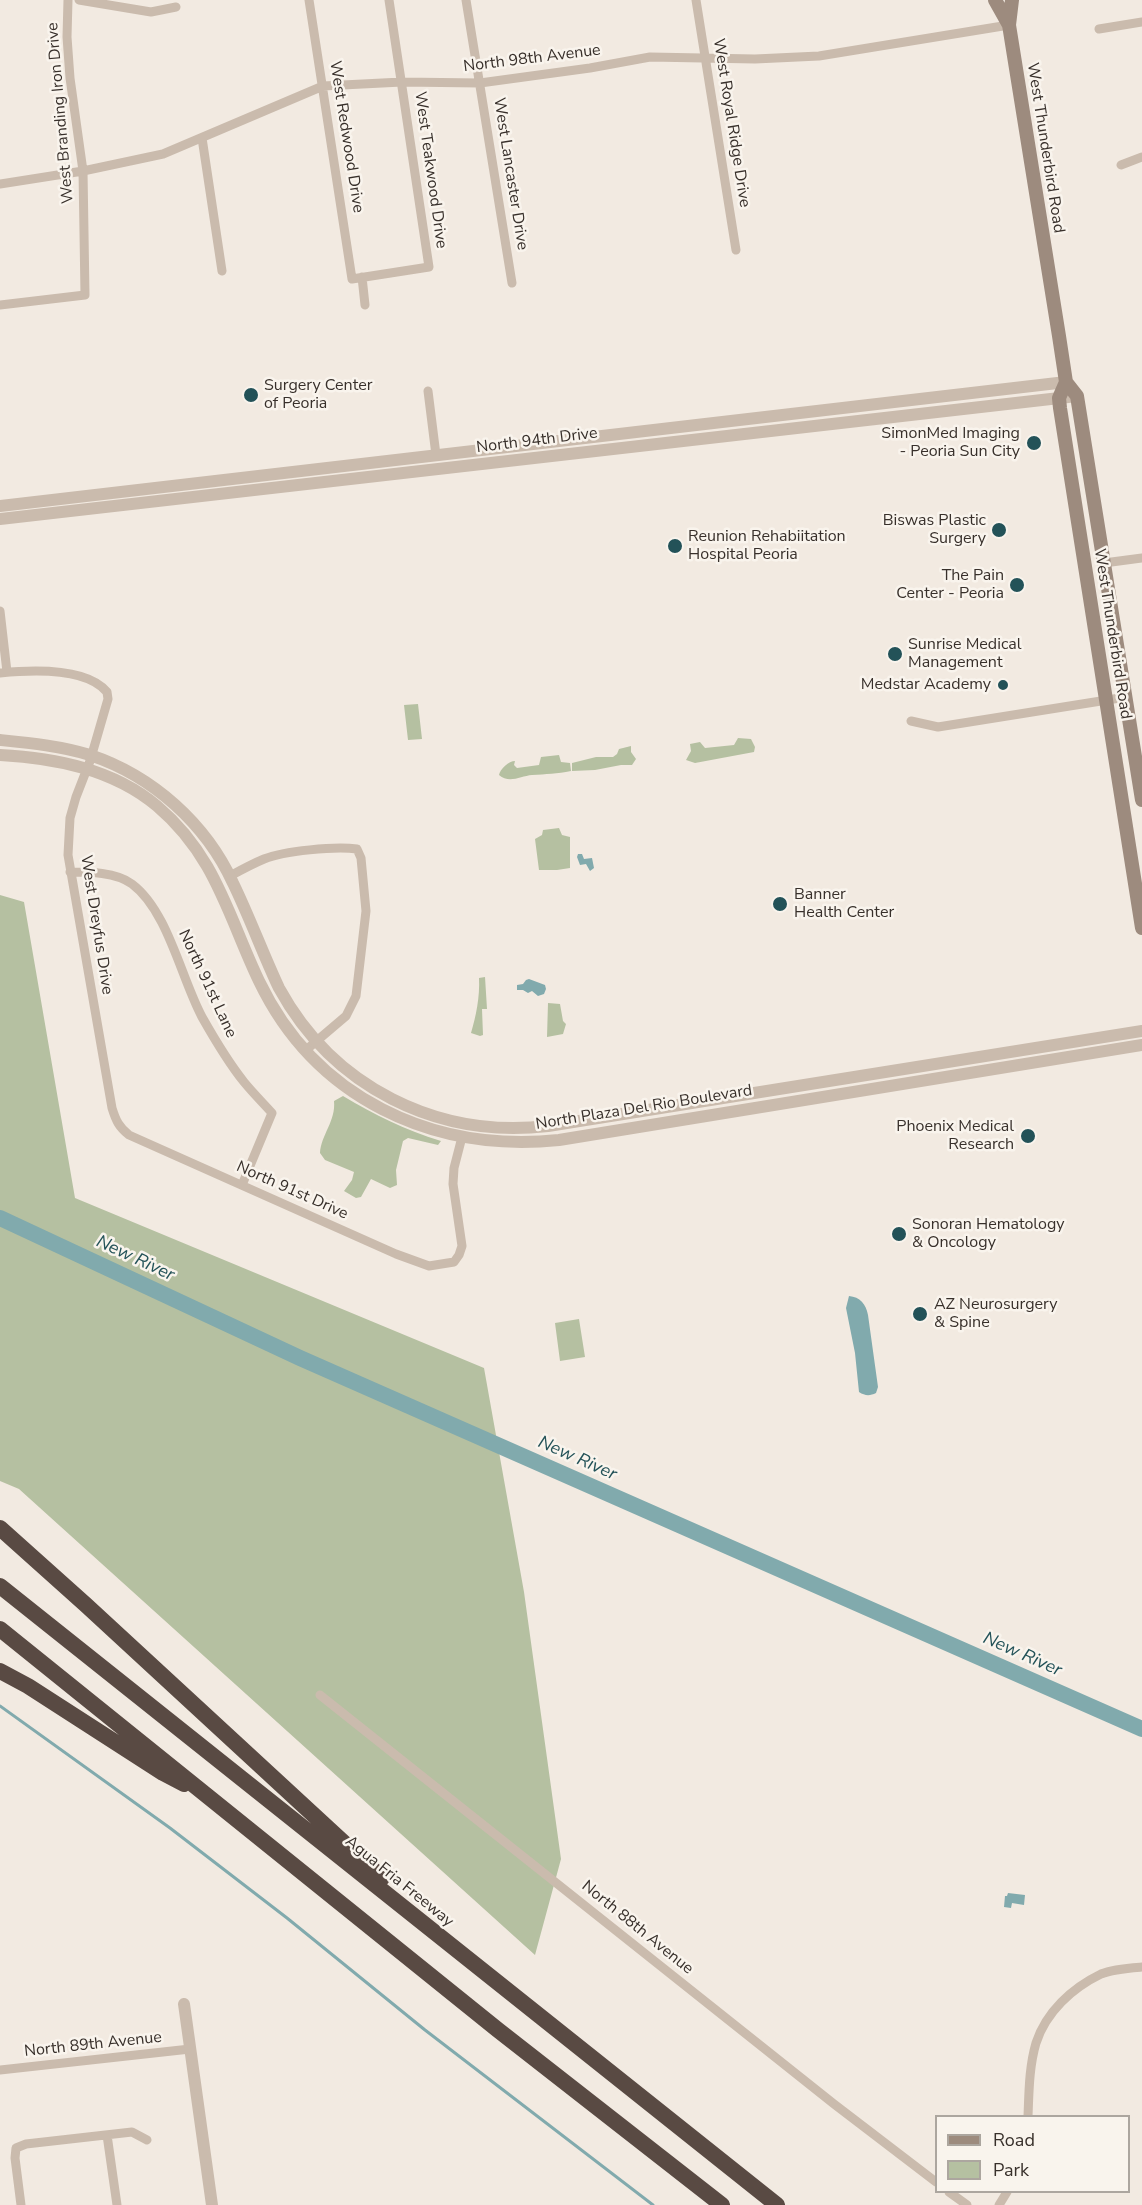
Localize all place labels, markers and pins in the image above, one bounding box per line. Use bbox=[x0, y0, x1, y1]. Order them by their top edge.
place label: Surgery Center of Peoria bbox=[264, 376, 372, 414]
marker: Surgery Center of Peoria bbox=[242, 386, 260, 404]
place label: SimonMed Imaging - Peoria Sun City bbox=[881, 424, 1020, 462]
marker: SimonMed Imaging - Peoria Sun City bbox=[1025, 434, 1043, 452]
place label: Biswas Plastic Surgery bbox=[883, 511, 986, 549]
marker: Biswas Plastic Surgery bbox=[990, 521, 1008, 539]
place label: Reunion Rehabiitation Hospital Peoria bbox=[688, 527, 846, 565]
marker: Reunion Rehabiitation Hospital Peoria bbox=[666, 537, 684, 555]
place label: The Pain Center - Peoria bbox=[896, 566, 1004, 604]
marker: The Pain Center - Peoria bbox=[1008, 576, 1026, 594]
place label: Sunrise Medical Management bbox=[908, 635, 1021, 673]
marker: Sunrise Medical Management bbox=[886, 645, 904, 663]
place label: Medstar Academy bbox=[861, 675, 991, 695]
marker: Medstar Academy bbox=[996, 678, 1010, 692]
place label: Banner Health Center bbox=[794, 885, 894, 923]
marker: Banner Health Center bbox=[771, 895, 789, 913]
place label: Phoenix Medical Research bbox=[896, 1117, 1014, 1155]
marker: Phoenix Medical Research bbox=[1019, 1127, 1037, 1145]
place label: Sonoran Hematology & Oncology bbox=[912, 1215, 1064, 1253]
marker: Sonoran Hematology & Oncology bbox=[890, 1225, 908, 1243]
place label: AZ Neurosurgery & Spine bbox=[934, 1295, 1058, 1333]
marker: AZ Neurosurgery & Spine bbox=[911, 1305, 929, 1323]

